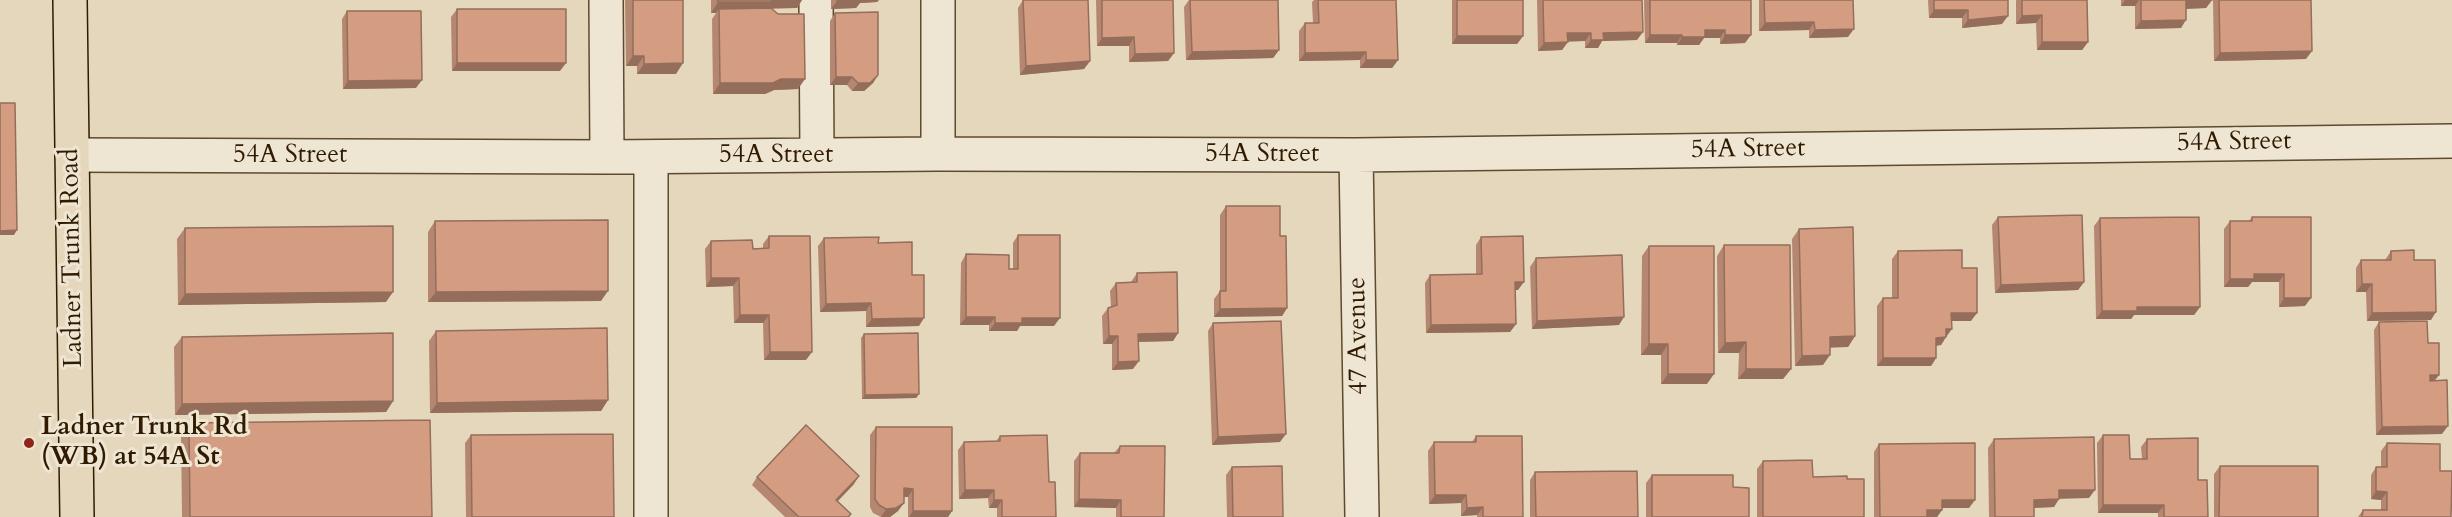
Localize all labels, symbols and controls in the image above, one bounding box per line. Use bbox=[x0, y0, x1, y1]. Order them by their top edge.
street label: 54A Street bbox=[2176, 126, 2292, 160]
street label: 54A Street bbox=[1690, 133, 1806, 167]
street label: 54A Street bbox=[1205, 139, 1319, 171]
street label: 54A Street bbox=[233, 140, 347, 172]
street label: 54A Street bbox=[719, 140, 833, 172]
street label: Ladner Trunk Road bbox=[55, 148, 91, 368]
street label: 47 Avenue bbox=[1342, 277, 1376, 395]
place label: Ladner Trunk Rd (WB) at 54A St bbox=[41, 412, 248, 473]
marker: Ladner Trunk Rd (WB) at 54A St bbox=[22, 436, 36, 450]

